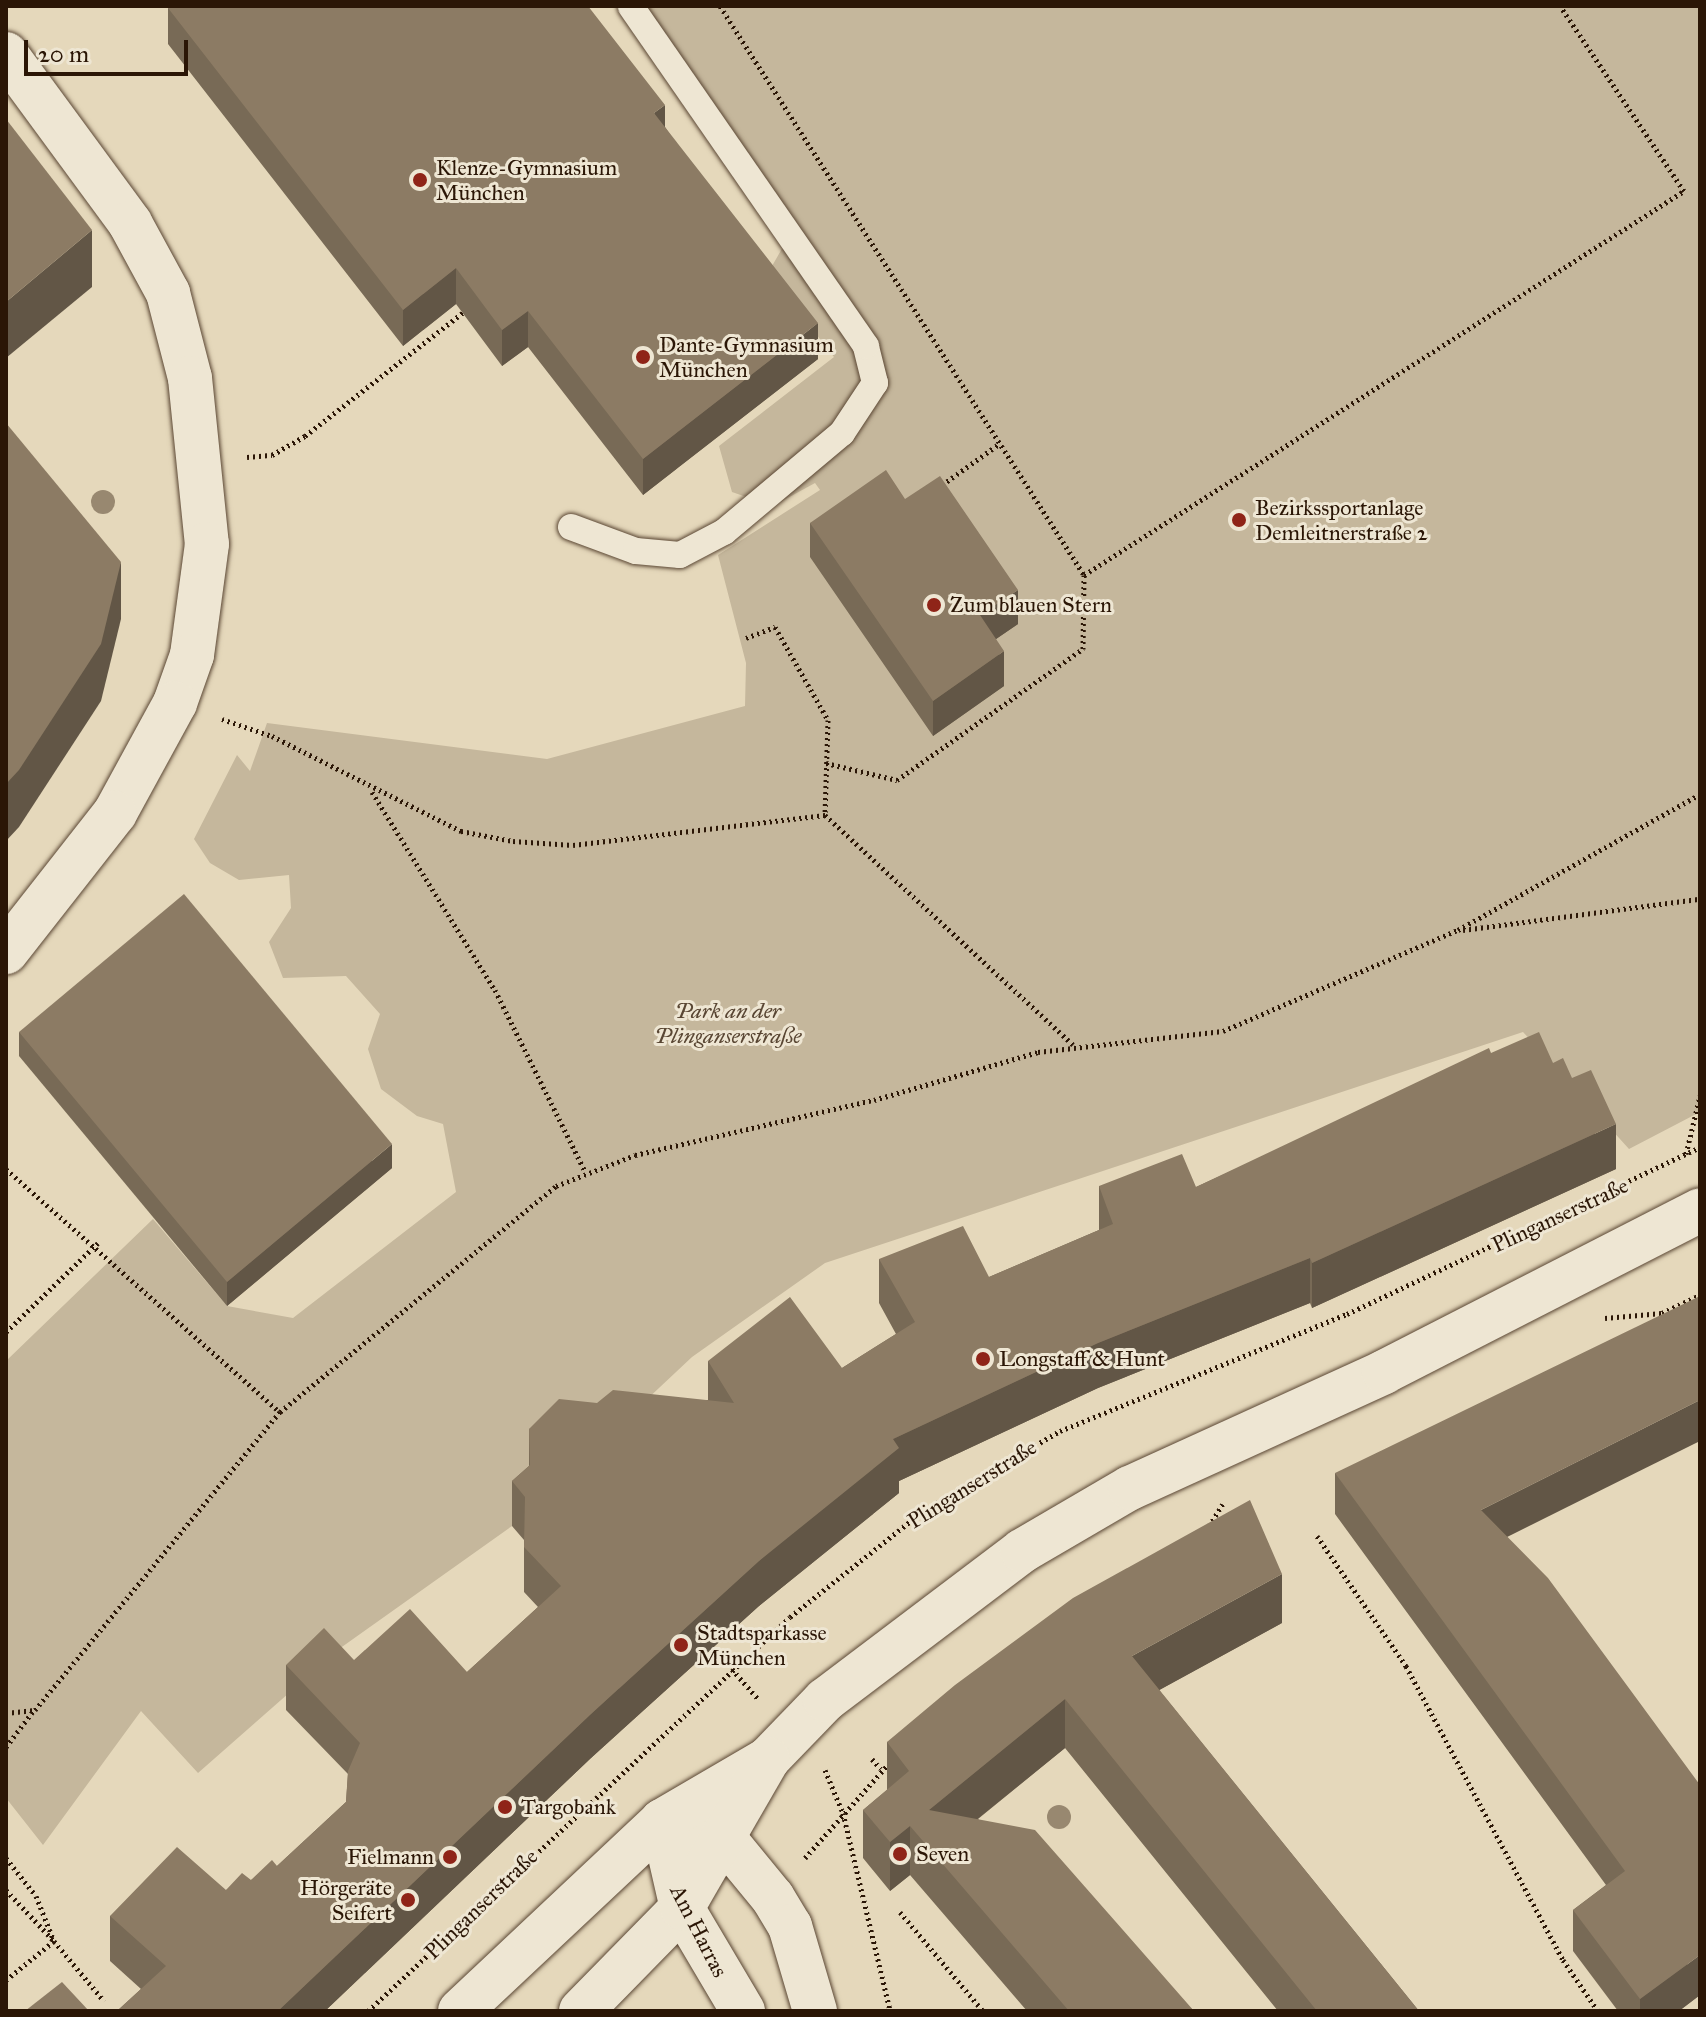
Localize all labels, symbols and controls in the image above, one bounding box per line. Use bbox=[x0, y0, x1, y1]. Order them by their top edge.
scale bar bbox=[28, 24, 192, 74]
text: 20 m bbox=[38, 39, 89, 69]
place label: Klenze-Gymnasium München bbox=[436, 154, 617, 206]
marker: Klenze-Gymnasium München bbox=[411, 171, 429, 189]
place label: Dante-Gymnasium München bbox=[659, 331, 834, 382]
marker: Dante-Gymnasium München bbox=[634, 348, 652, 366]
place label: Bezirkssportanlage Demleitnerstraße 2 bbox=[1255, 494, 1428, 546]
marker: Bezirkssportanlage Demleitnerstraße 2 bbox=[1230, 511, 1248, 529]
place label: Zum blauen Stern bbox=[950, 592, 1112, 618]
marker: Zum blauen Stern bbox=[925, 596, 943, 614]
park label: Park an der Plinganserstraße bbox=[655, 997, 801, 1048]
street label: Plinganserstraße bbox=[1488, 1172, 1632, 1258]
place label: Longstaff & Hunt bbox=[999, 1346, 1165, 1372]
marker: Longstaff & Hunt bbox=[974, 1350, 992, 1368]
street label: Plinganserstraße bbox=[903, 1434, 1041, 1534]
place label: Stadtsparkasse München bbox=[697, 1619, 827, 1670]
marker: Stadtsparkasse München bbox=[672, 1636, 690, 1654]
place label: Targobank bbox=[521, 1794, 616, 1820]
marker: Targobank bbox=[496, 1798, 514, 1816]
place label: Seven bbox=[916, 1841, 969, 1867]
street label: Plinganserstraße bbox=[419, 1843, 543, 1965]
place label: Fielmann bbox=[347, 1844, 434, 1870]
marker: Seven bbox=[891, 1845, 909, 1863]
marker: Fielmann bbox=[441, 1848, 459, 1866]
place label: Hörgeräte Seifert bbox=[300, 1874, 392, 1926]
street label: Am Harras bbox=[664, 1880, 734, 1982]
marker: Hörgeräte Seifert bbox=[399, 1891, 417, 1909]

